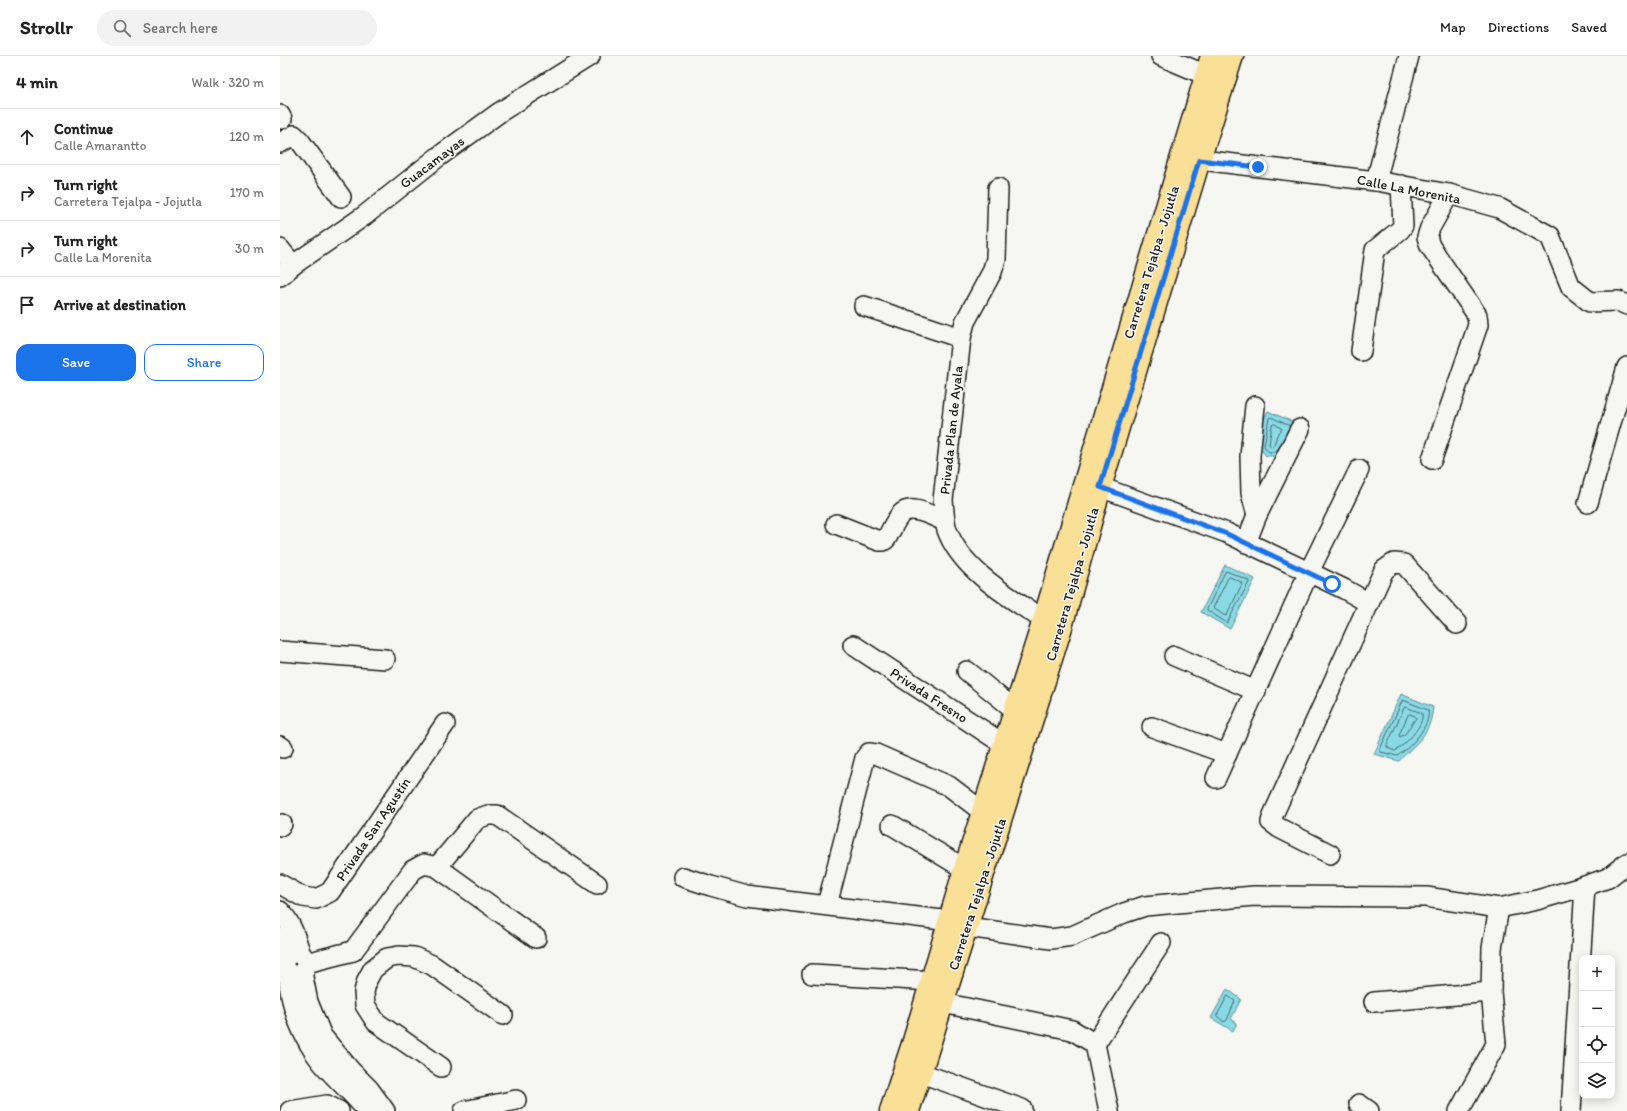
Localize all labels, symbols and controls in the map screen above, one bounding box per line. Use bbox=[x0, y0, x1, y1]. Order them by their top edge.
search box bbox=[97, 10, 377, 46]
text: Strollr bbox=[20, 16, 73, 39]
icon: search bbox=[111, 17, 133, 39]
text: Search here bbox=[143, 19, 218, 37]
text: Map bbox=[1440, 19, 1466, 36]
text: Directions bbox=[1488, 19, 1549, 36]
text: Saved bbox=[1571, 19, 1607, 36]
text: 4 min bbox=[16, 72, 58, 92]
text: Walk · 320 m bbox=[192, 75, 264, 90]
text: Continue bbox=[54, 120, 113, 138]
icon: ahead bbox=[16, 126, 38, 148]
text: 120 m bbox=[229, 129, 264, 144]
street label: Guacamayas bbox=[397, 133, 468, 192]
text: Calle Amarantto bbox=[54, 138, 146, 153]
route end bbox=[1249, 158, 1267, 176]
street label: Calle La Morenita bbox=[1356, 171, 1463, 208]
text: Turn right bbox=[54, 176, 118, 194]
icon: right bbox=[16, 182, 38, 204]
street label: Carretera Tejalpa - Jojutla bbox=[1120, 183, 1183, 341]
text: 170 m bbox=[230, 185, 264, 200]
text: Carretera Tejalpa - Jojutla bbox=[54, 194, 202, 209]
text: Turn right bbox=[54, 232, 118, 250]
icon: right bbox=[16, 238, 38, 260]
text: 30 m bbox=[235, 241, 264, 256]
text: Calle La Morenita bbox=[54, 250, 152, 265]
icon: arrive bbox=[16, 294, 38, 316]
text: Arrive at destination bbox=[54, 296, 186, 314]
button: Save bbox=[16, 344, 136, 381]
button: Share bbox=[144, 344, 264, 381]
street label: Privada Plan de Ayala bbox=[936, 364, 967, 495]
street label: Carretera Tejalpa - Jojutla bbox=[1042, 505, 1103, 663]
route start bbox=[1323, 575, 1341, 593]
street label: Privada Fresno bbox=[887, 664, 971, 727]
street label: Privada San Agustín bbox=[333, 774, 415, 884]
street label: Carretera Tejalpa - Jojutla bbox=[945, 815, 1010, 973]
map controls bbox=[1579, 955, 1615, 1099]
button: + bbox=[1579, 955, 1615, 991]
button: − bbox=[1579, 991, 1615, 1027]
button: locate bbox=[1579, 1027, 1615, 1063]
button: layers bbox=[1579, 1063, 1615, 1099]

